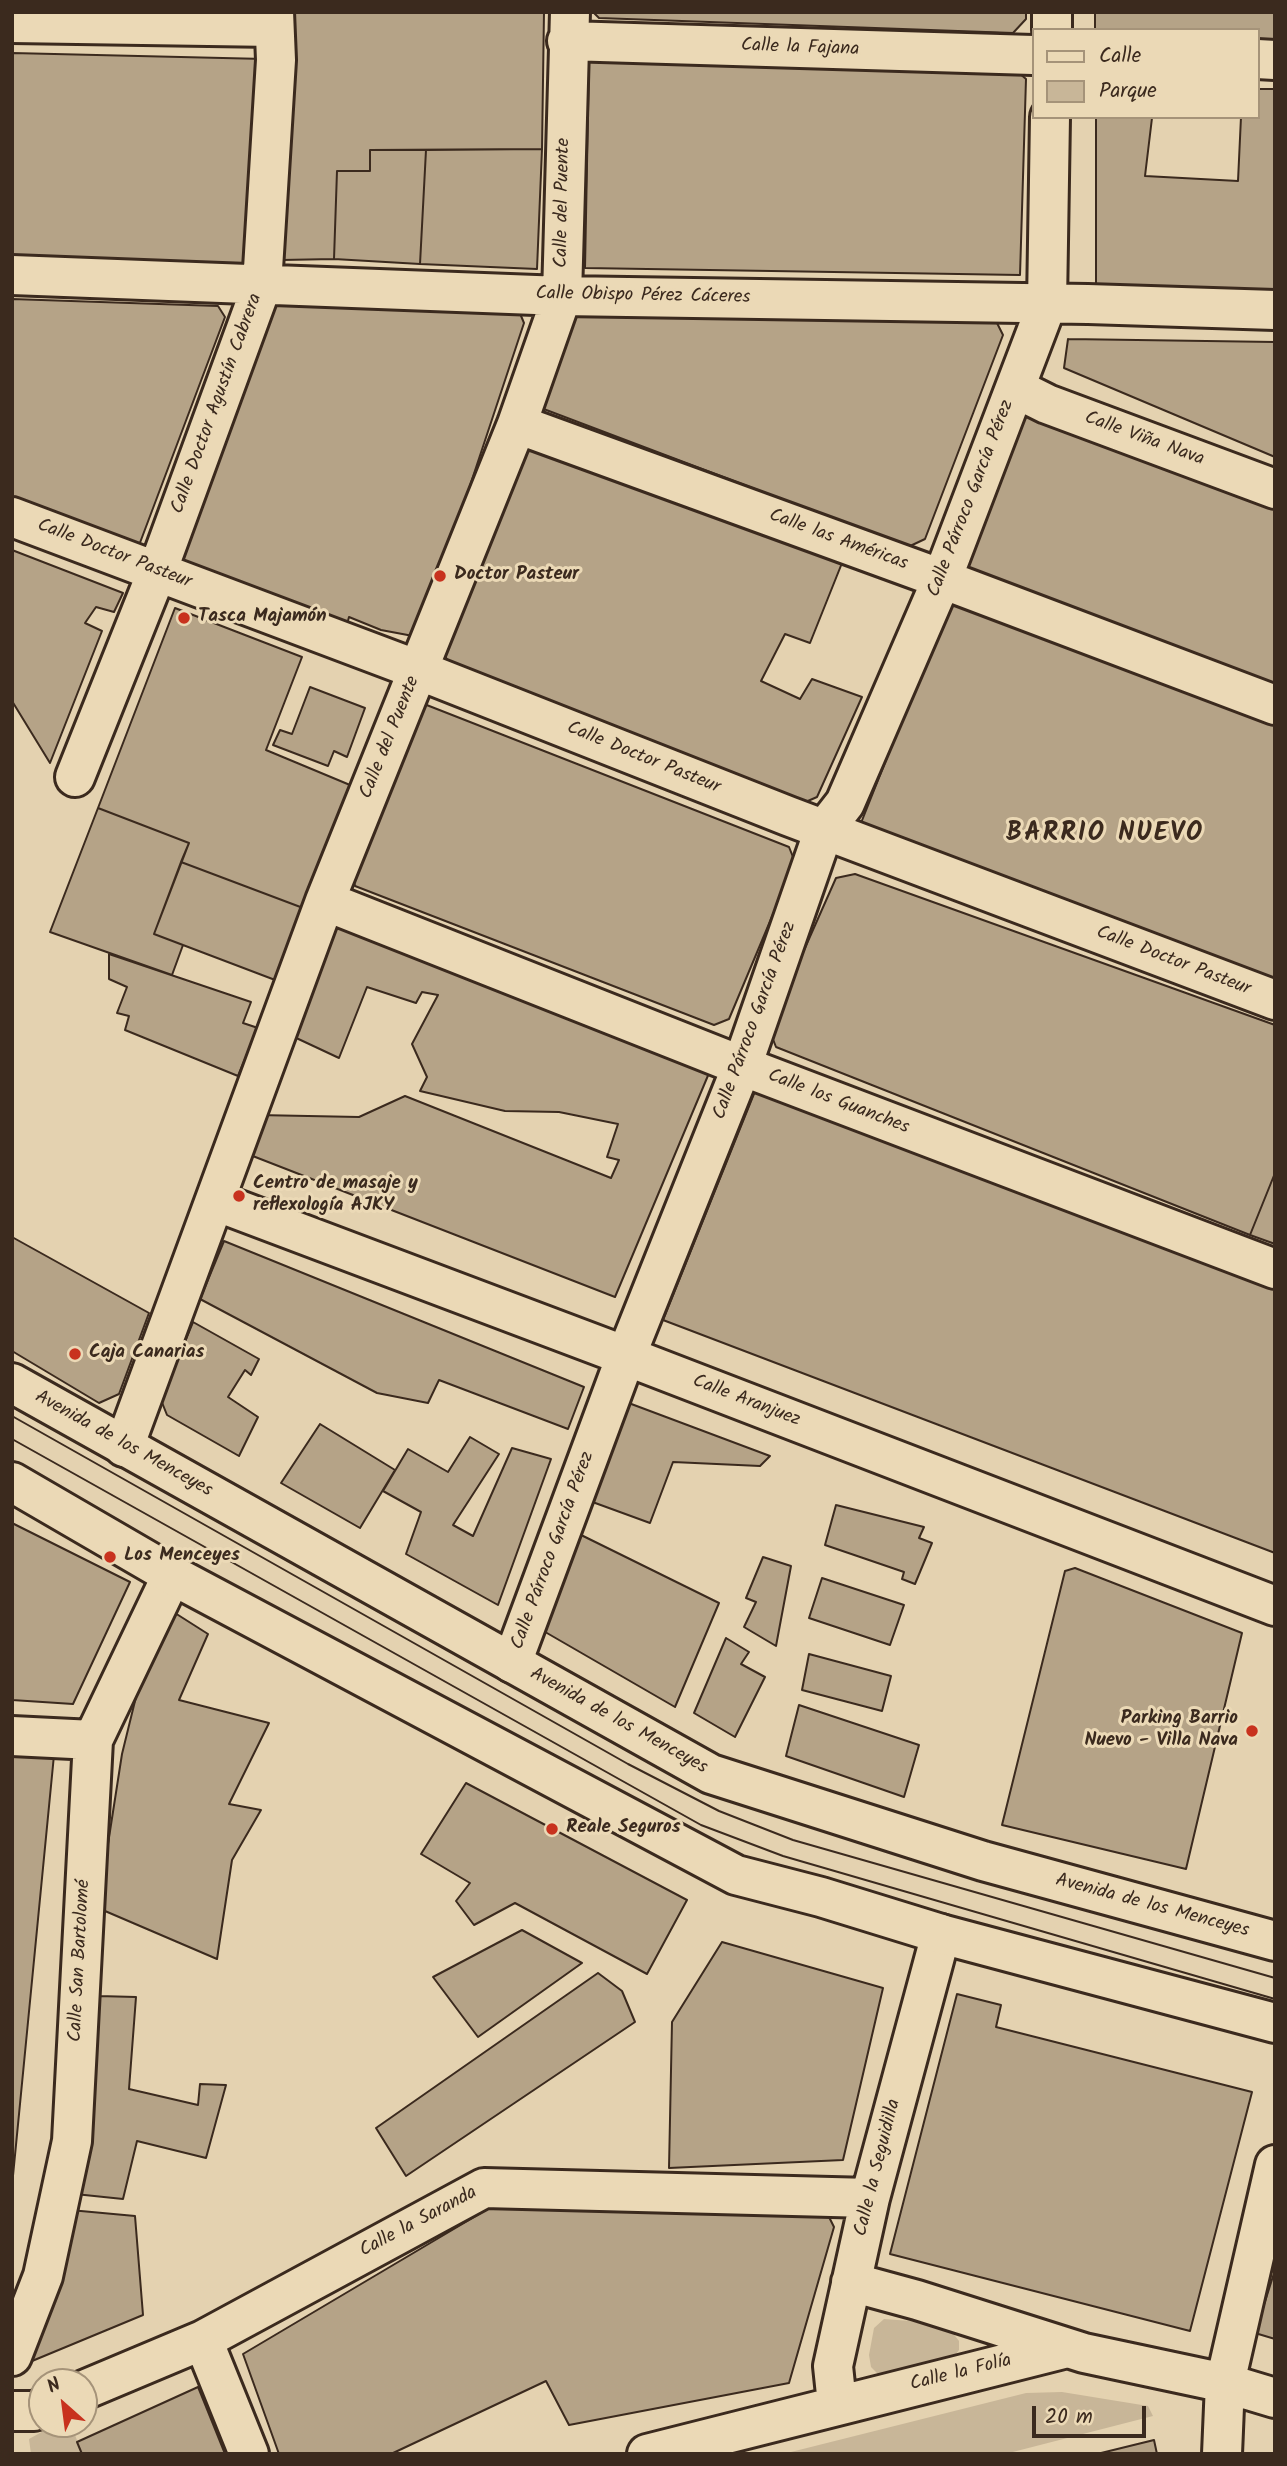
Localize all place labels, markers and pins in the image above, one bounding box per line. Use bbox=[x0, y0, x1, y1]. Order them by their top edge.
place label: Doctor Pasteur bbox=[454, 565, 579, 587]
marker: Doctor Pasteur bbox=[432, 568, 448, 584]
place label: Tasca Majamón bbox=[198, 607, 327, 629]
marker: Tasca Majamón bbox=[176, 610, 192, 626]
place label: Centro de masaje y reflexología AJKY bbox=[253, 1174, 418, 1218]
marker: Centro de masaje y reflexología AJKY bbox=[231, 1188, 247, 1204]
place label: Caja Canarias bbox=[89, 1343, 204, 1365]
marker: Caja Canarias bbox=[67, 1346, 83, 1362]
place label: Los Menceyes bbox=[124, 1546, 240, 1568]
marker: Los Menceyes bbox=[102, 1549, 118, 1565]
place label: Parking Barrio Nuevo - Villa Nava bbox=[1085, 1709, 1238, 1753]
marker: Parking Barrio Nuevo - Villa Nava bbox=[1244, 1723, 1260, 1739]
place label: Reale Seguros bbox=[566, 1818, 681, 1840]
marker: Reale Seguros bbox=[544, 1821, 560, 1837]

